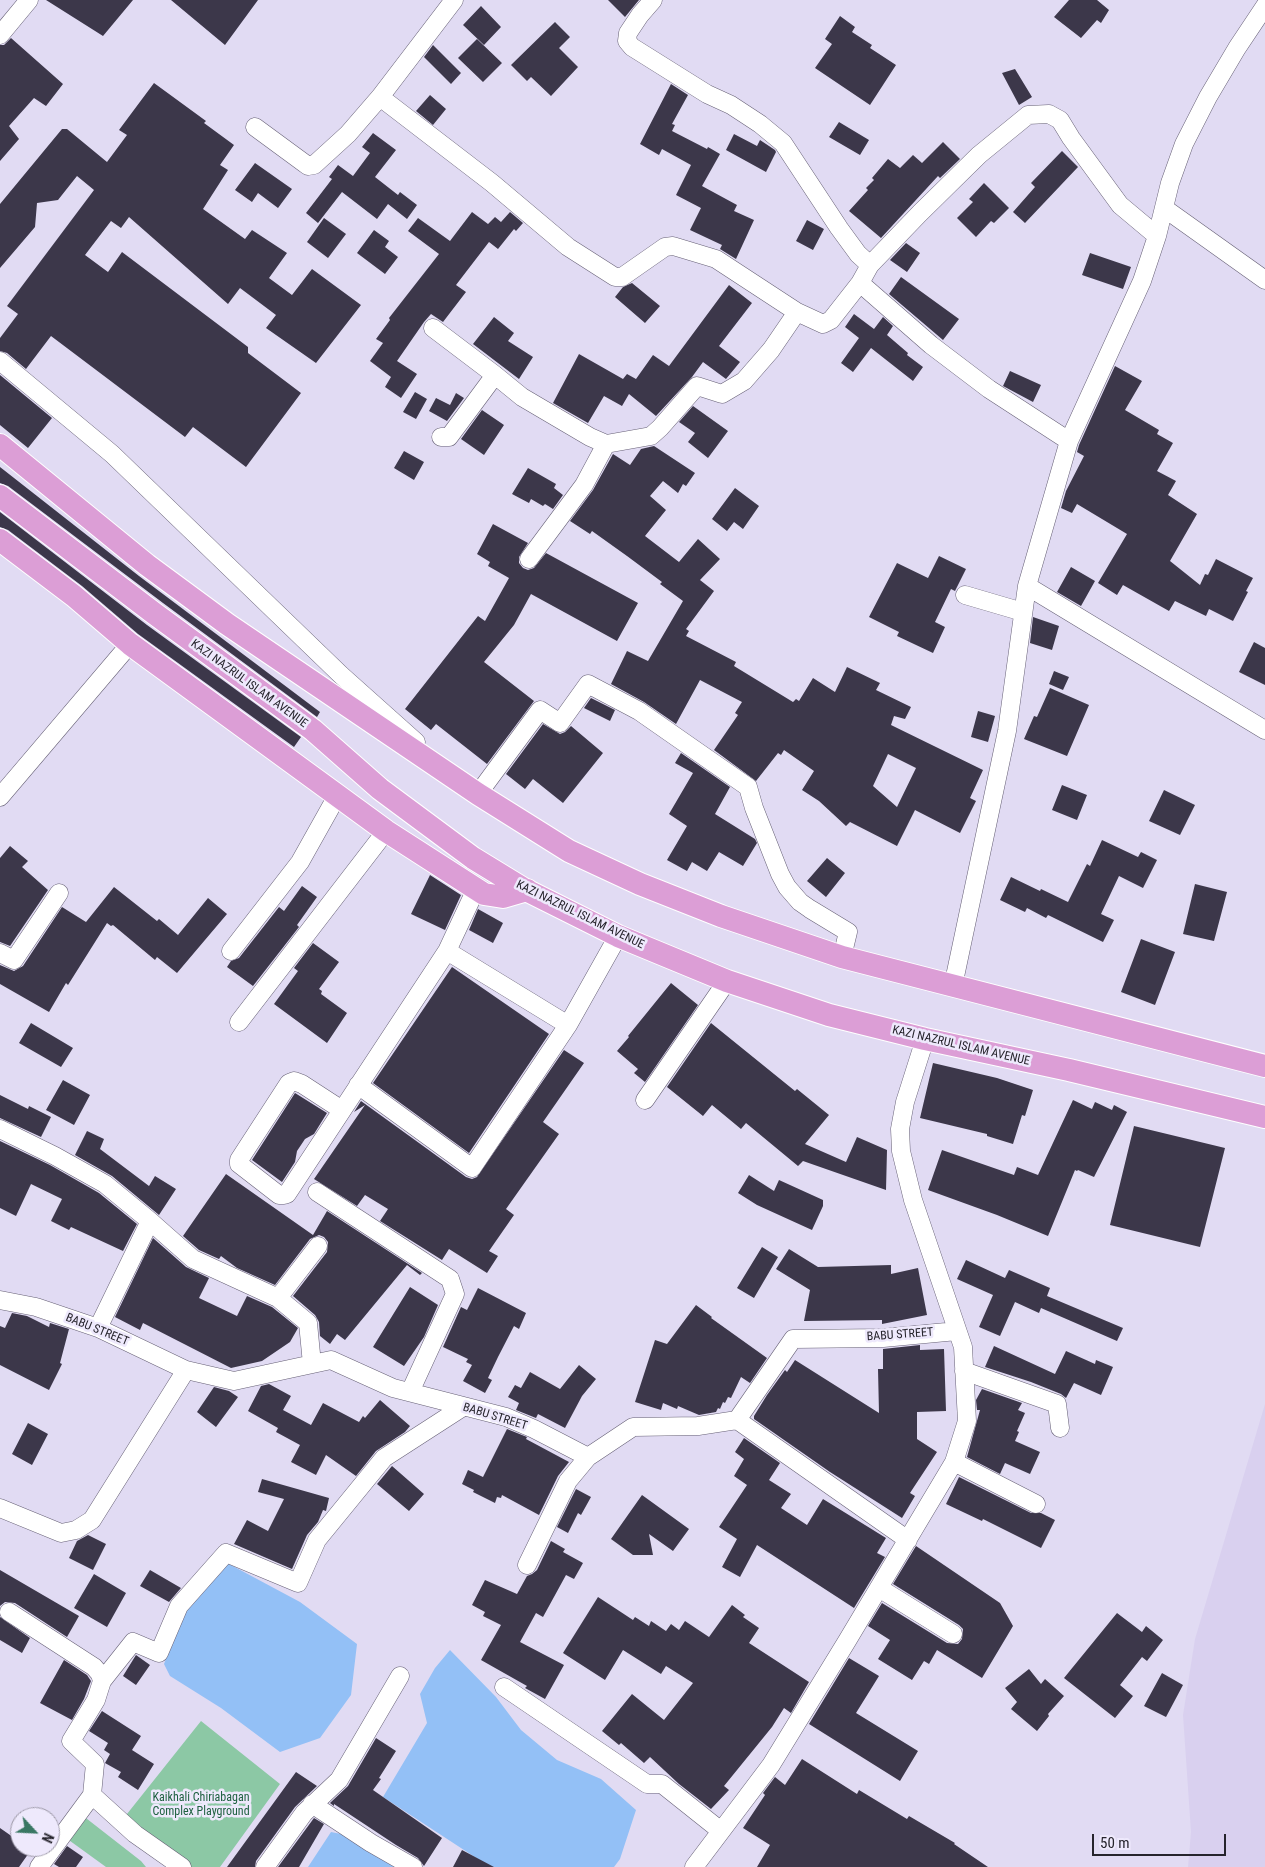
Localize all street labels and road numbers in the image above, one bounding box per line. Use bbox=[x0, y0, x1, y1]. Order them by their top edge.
street label: KAZI NAZRUL ISLAM AVENUE bbox=[188, 637, 310, 731]
street label: KAZI NAZRUL ISLAM AVENUE bbox=[514, 878, 646, 952]
street label: KAZI NAZRUL ISLAM AVENUE bbox=[891, 1023, 1031, 1069]
street label: BABU STREET bbox=[63, 1311, 131, 1349]
street label: BABU STREET bbox=[866, 1325, 934, 1345]
street label: BABU STREET bbox=[461, 1400, 529, 1434]

